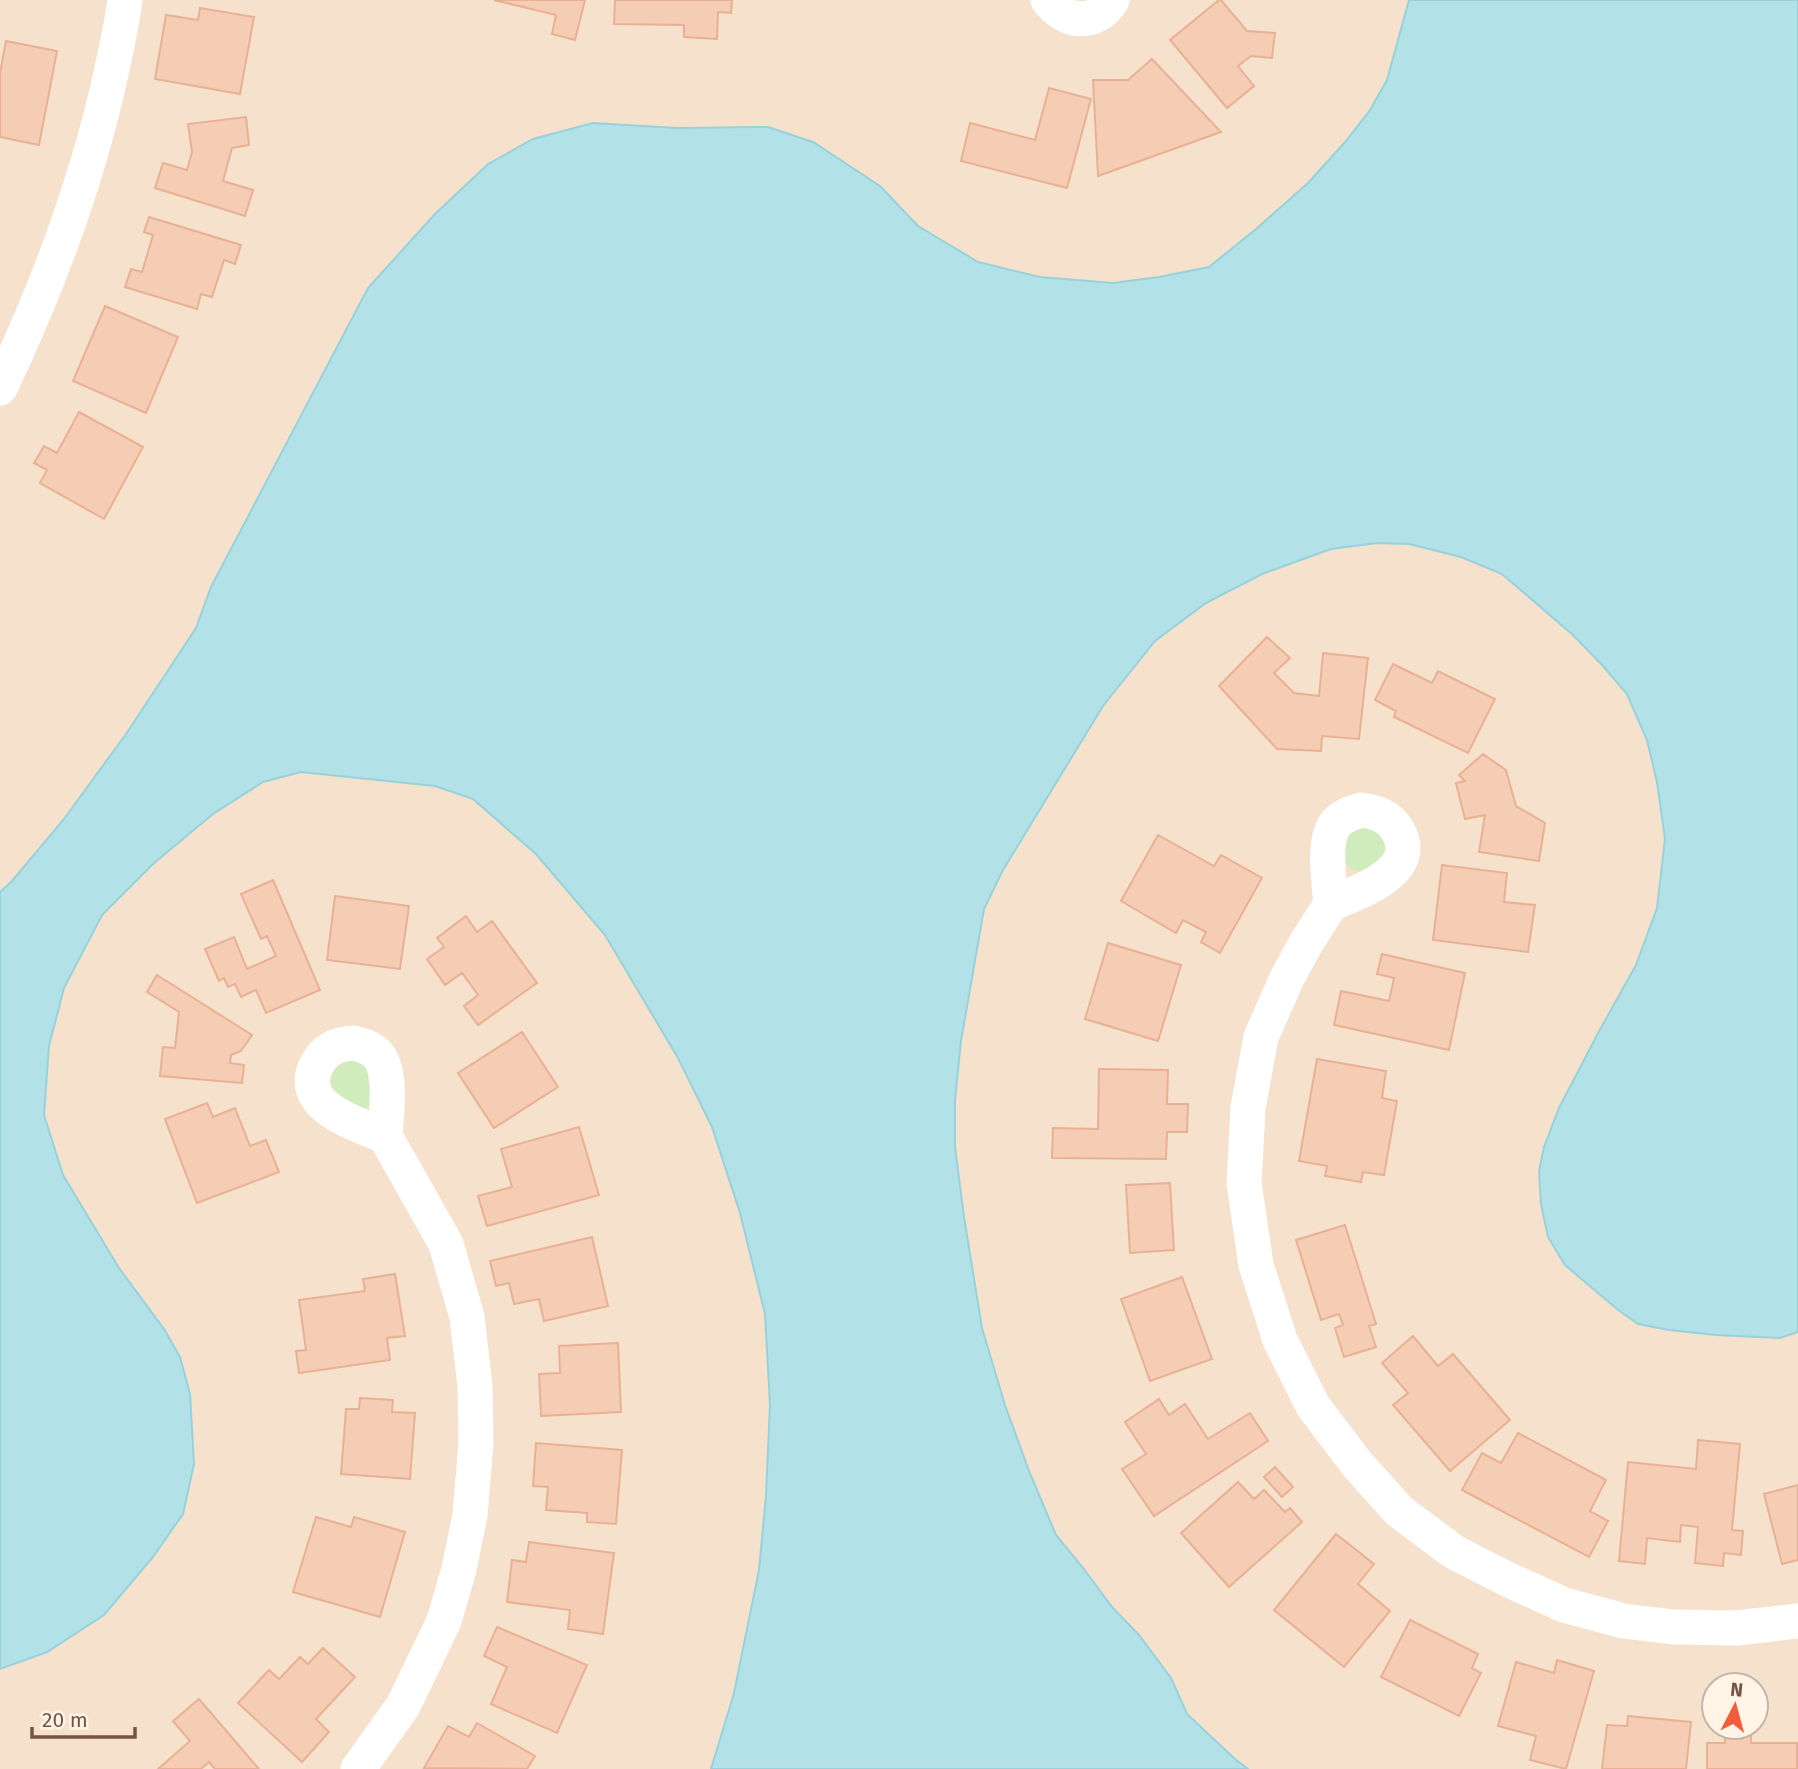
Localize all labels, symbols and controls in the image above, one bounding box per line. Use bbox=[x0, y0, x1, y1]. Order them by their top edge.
north arrow bbox=[1700, 1671, 1770, 1741]
text: N bbox=[1729, 1677, 1744, 1702]
scale bar bbox=[32, 1696, 135, 1740]
text: 20 m bbox=[42, 1707, 88, 1733]

